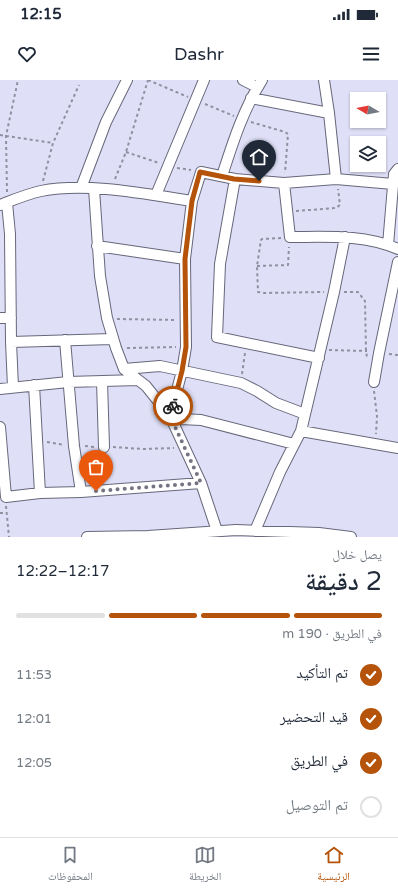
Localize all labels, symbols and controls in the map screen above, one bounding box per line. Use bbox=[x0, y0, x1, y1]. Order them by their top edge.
text: 12:15 bbox=[20, 5, 62, 23]
icon: heart bbox=[16, 43, 38, 65]
text: Dashr bbox=[174, 43, 224, 65]
icon: menu bbox=[360, 43, 382, 65]
north arrow bbox=[350, 92, 386, 128]
map controls bbox=[350, 92, 386, 172]
button: layers bbox=[350, 136, 386, 172]
pin bbox=[242, 140, 276, 181]
icon: home bbox=[248, 146, 270, 168]
courier bbox=[153, 386, 193, 426]
icon: bike bbox=[162, 395, 184, 417]
pin bbox=[79, 450, 113, 491]
icon: bag bbox=[85, 456, 107, 478]
text: يصل خلال bbox=[332, 547, 382, 563]
text: 12:17–12:22 bbox=[16, 562, 109, 580]
text: 2 دقيقة bbox=[305, 566, 382, 597]
text: في الطريق · 190 m bbox=[282, 626, 382, 642]
text: تم التأكيد bbox=[296, 664, 348, 682]
icon: check bbox=[360, 664, 382, 686]
text: 11:53 bbox=[16, 667, 52, 683]
text: قيد التحضير bbox=[280, 708, 348, 726]
icon: check bbox=[360, 708, 382, 730]
text: 12:01 bbox=[16, 711, 52, 727]
text: في الطريق bbox=[290, 752, 348, 770]
icon: check bbox=[360, 752, 382, 774]
text: 12:05 bbox=[16, 755, 52, 771]
text: تم التوصيل bbox=[286, 796, 348, 814]
tab: المحفوظات bbox=[48, 844, 93, 887]
tab: الخريطة bbox=[189, 844, 221, 887]
tab: الرئيسية bbox=[317, 844, 350, 887]

